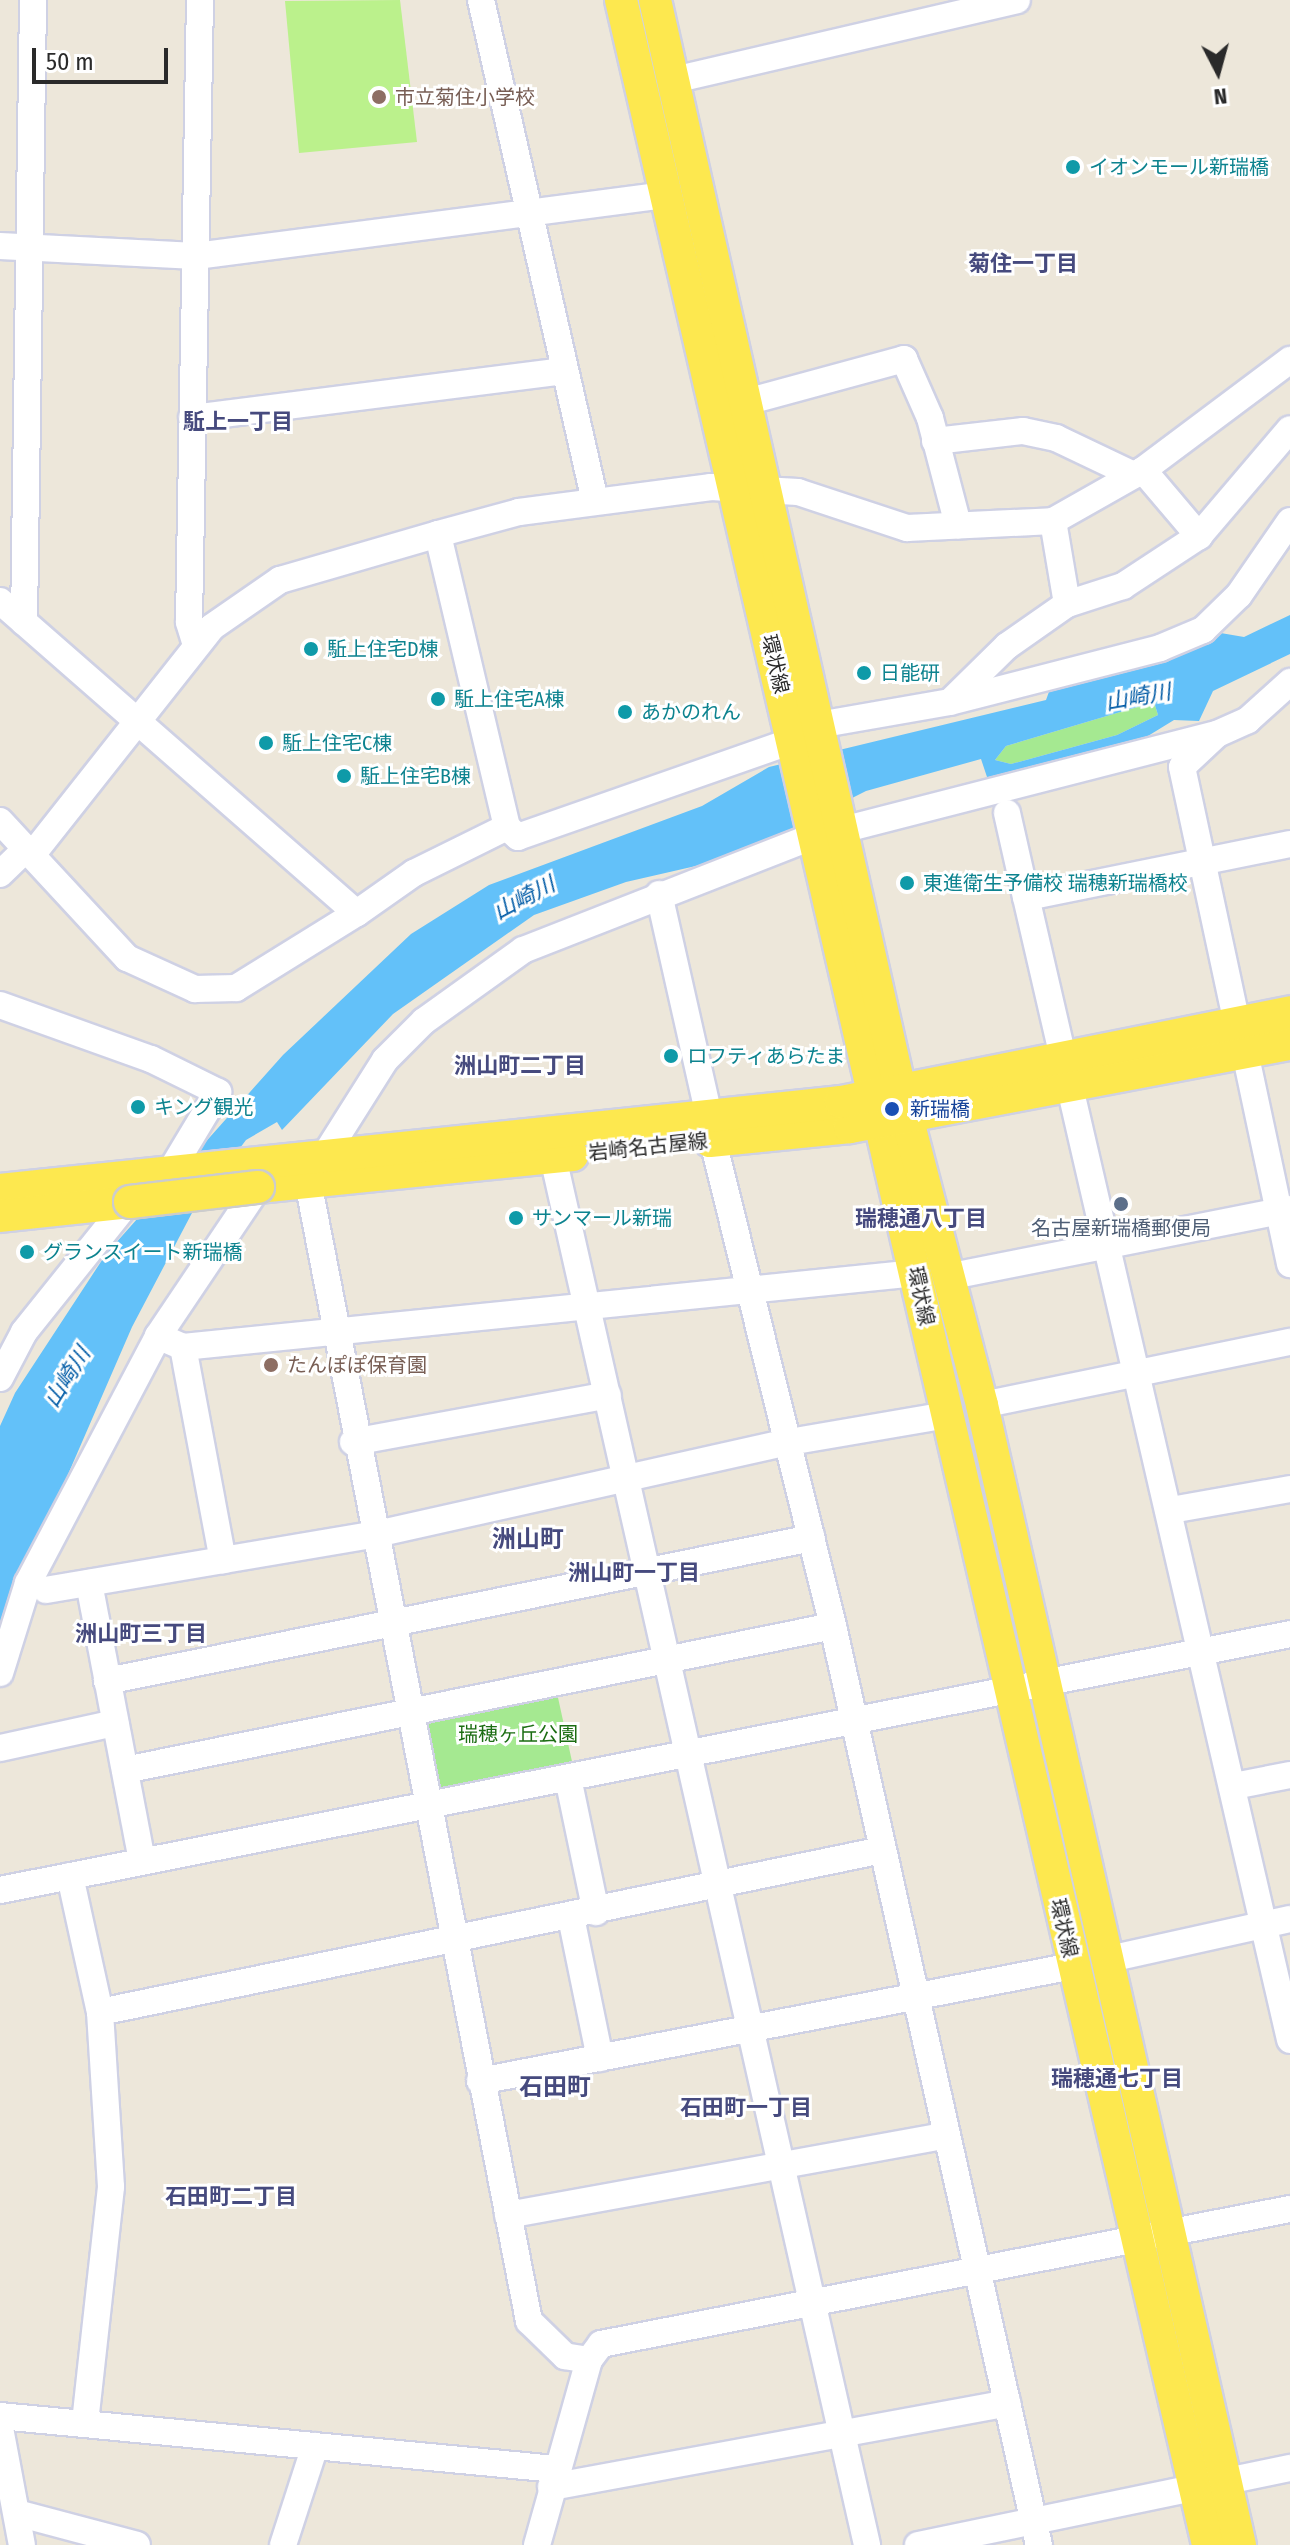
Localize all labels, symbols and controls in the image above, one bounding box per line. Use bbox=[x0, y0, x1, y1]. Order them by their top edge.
scale bar bbox=[36, 32, 172, 82]
north arrow bbox=[1178, 32, 1258, 112]
text: 50 m bbox=[46, 48, 94, 76]
text: N bbox=[1213, 82, 1229, 110]
place label: 市立菊住小学校 bbox=[395, 85, 535, 109]
marker: 市立菊住小学校 bbox=[370, 88, 388, 106]
place label: イオンモール新瑞橋 bbox=[1089, 155, 1269, 179]
marker: イオンモール新瑞橋 bbox=[1064, 158, 1082, 176]
district label: 菊住一丁目 bbox=[968, 251, 1078, 277]
district label: 駈上一丁目 bbox=[183, 409, 293, 435]
street label: 環状線 bbox=[757, 632, 793, 696]
place label: 駈上住宅D棟 bbox=[327, 637, 439, 661]
marker: 駈上住宅D棟 bbox=[302, 640, 320, 658]
place label: 日能研 bbox=[880, 661, 940, 685]
marker: 日能研 bbox=[855, 664, 873, 682]
water label: 山崎川 bbox=[1103, 678, 1173, 716]
place label: 駈上住宅A棟 bbox=[454, 687, 565, 711]
marker: 駈上住宅A棟 bbox=[429, 690, 447, 708]
place label: あかのれん bbox=[641, 700, 741, 724]
marker: あかのれん bbox=[616, 703, 634, 721]
place label: 駈上住宅C棟 bbox=[282, 731, 392, 755]
marker: 駈上住宅C棟 bbox=[257, 734, 275, 752]
place label: 駈上住宅B棟 bbox=[360, 764, 471, 788]
marker: 駈上住宅B棟 bbox=[335, 767, 353, 785]
water label: 山崎川 bbox=[489, 871, 559, 925]
place label: 東進衛生予備校 瑞穂新瑞橋校 bbox=[923, 871, 1188, 895]
marker: 東進衛生予備校 瑞穂新瑞橋校 bbox=[898, 874, 916, 892]
place label: ロフティあらたま bbox=[687, 1044, 847, 1068]
marker: ロフティあらたま bbox=[662, 1047, 680, 1065]
district label: 洲山町二丁目 bbox=[454, 1053, 586, 1079]
place label: キング観光 bbox=[154, 1095, 254, 1119]
place label: 新瑞橋 bbox=[910, 1097, 970, 1121]
marker: キング観光 bbox=[129, 1098, 147, 1116]
marker: 新瑞橋 bbox=[881, 1098, 903, 1120]
street label: 岩崎名古屋線 bbox=[587, 1129, 709, 1165]
marker: 名古屋新瑞橋郵便局 bbox=[1112, 1195, 1130, 1213]
place label: サンマール新瑞 bbox=[532, 1206, 672, 1230]
district label: 瑞穂通八丁目 bbox=[855, 1206, 987, 1232]
marker: サンマール新瑞 bbox=[507, 1209, 525, 1227]
place label: 名古屋新瑞橋郵便局 bbox=[1031, 1216, 1211, 1240]
place label: グランスイート新瑞橋 bbox=[43, 1240, 243, 1264]
marker: グランスイート新瑞橋 bbox=[18, 1243, 36, 1261]
street label: 環状線 bbox=[903, 1264, 939, 1328]
water label: 山崎川 bbox=[38, 1342, 96, 1412]
place label: たんぽぽ保育園 bbox=[287, 1353, 427, 1377]
marker: たんぽぽ保育園 bbox=[262, 1356, 280, 1374]
district label: 洲山町 bbox=[492, 1526, 564, 1554]
district label: 洲山町一丁目 bbox=[568, 1560, 700, 1586]
district label: 洲山町三丁目 bbox=[75, 1621, 207, 1647]
park label: 瑞穂ヶ丘公園 bbox=[458, 1722, 578, 1746]
street label: 環状線 bbox=[1046, 1896, 1082, 1960]
district label: 瑞穂通七丁目 bbox=[1051, 2066, 1183, 2092]
district label: 石田町 bbox=[519, 2074, 591, 2102]
district label: 石田町一丁目 bbox=[680, 2095, 812, 2121]
district label: 石田町二丁目 bbox=[165, 2184, 297, 2210]

